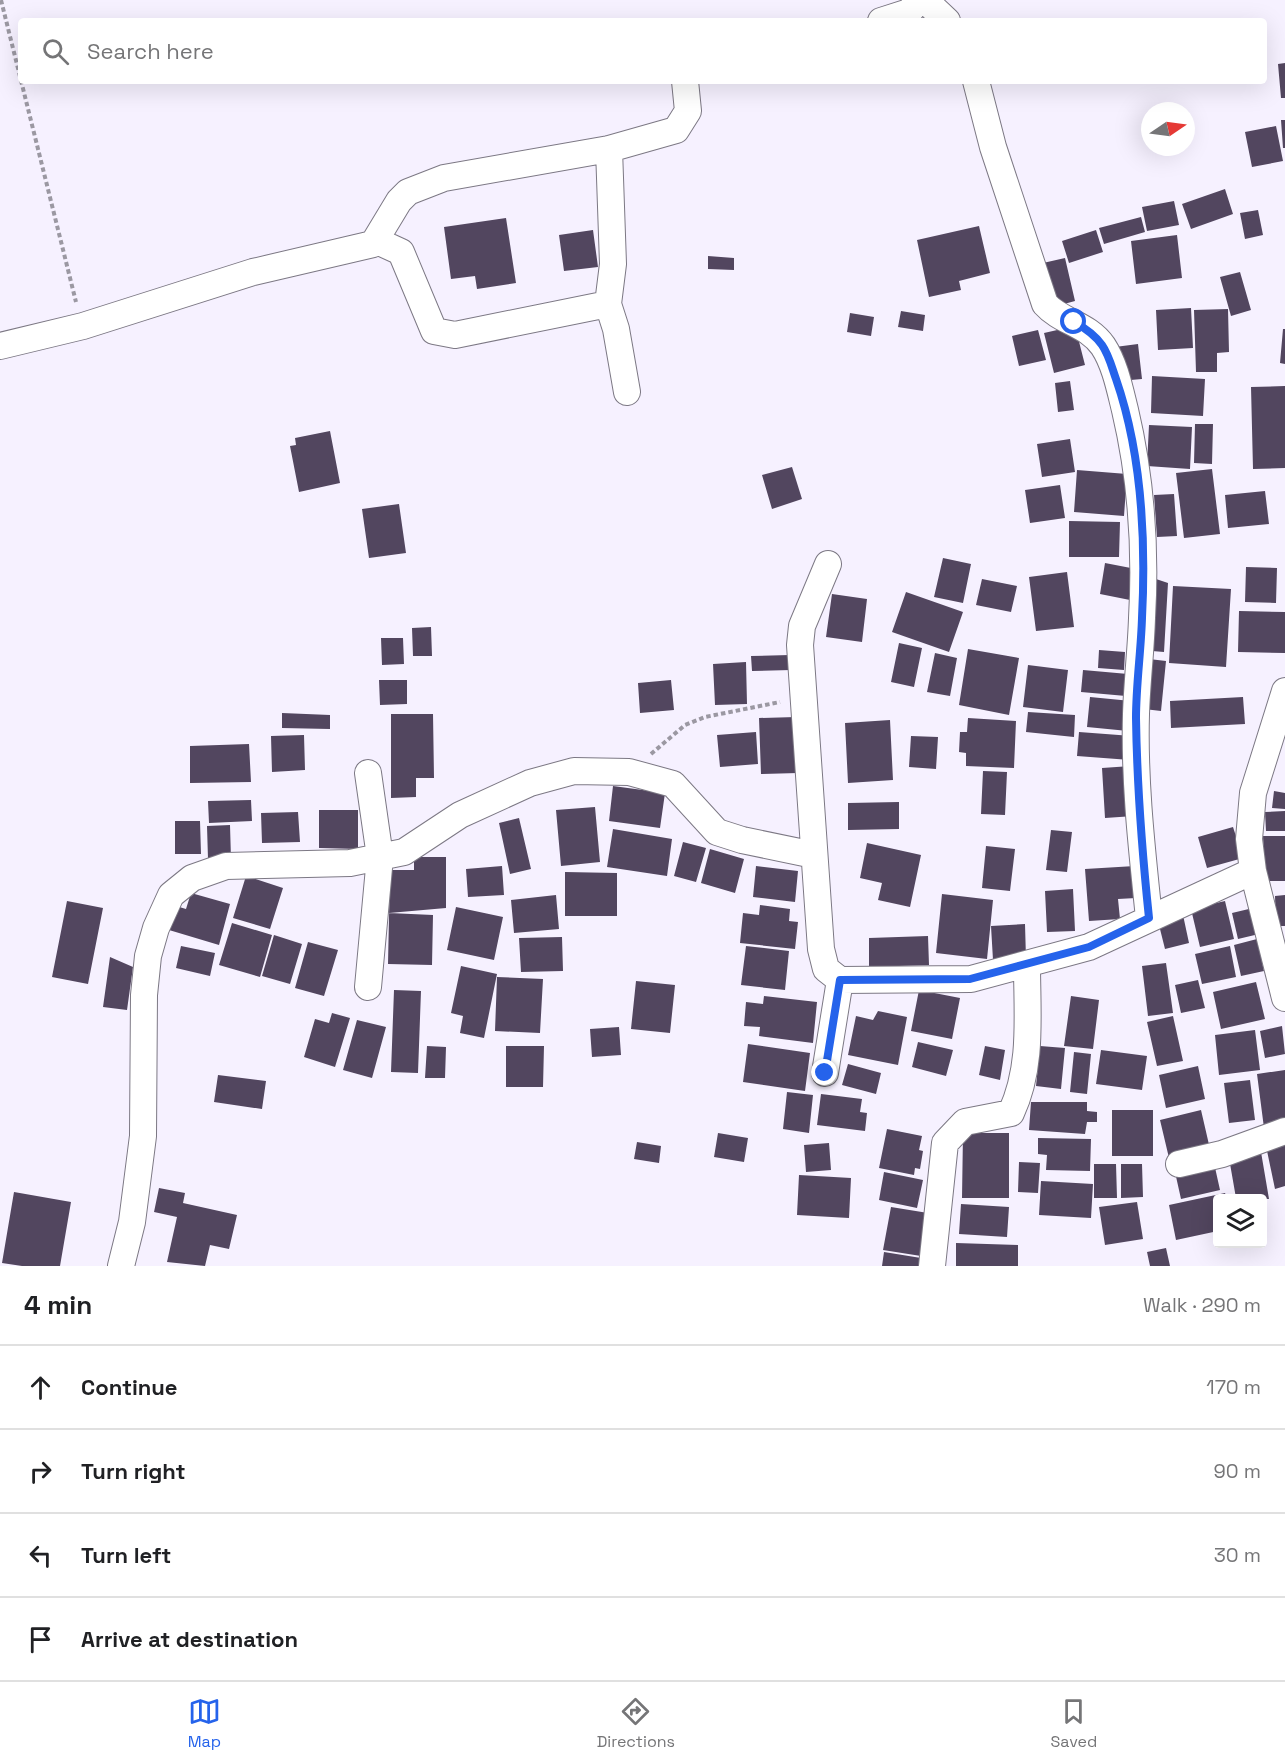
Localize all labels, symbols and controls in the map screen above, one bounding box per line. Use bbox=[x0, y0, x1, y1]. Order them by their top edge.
search box bbox=[18, 18, 1267, 84]
icon: search bbox=[39, 35, 72, 68]
text: Search here bbox=[87, 37, 214, 65]
north arrow bbox=[1141, 102, 1195, 156]
route start bbox=[1060, 308, 1086, 334]
route end bbox=[811, 1059, 837, 1085]
map controls bbox=[1213, 1194, 1267, 1248]
button: layers bbox=[1213, 1194, 1267, 1248]
text: 4 min bbox=[24, 1288, 92, 1322]
text: Walk · 290 m bbox=[1143, 1292, 1261, 1318]
icon: ahead bbox=[24, 1371, 57, 1404]
text: Continue bbox=[81, 1373, 177, 1401]
text: 170 m bbox=[1206, 1374, 1261, 1400]
icon: right bbox=[24, 1455, 57, 1488]
text: Turn right bbox=[81, 1457, 186, 1485]
text: 90 m bbox=[1214, 1458, 1261, 1484]
icon: left bbox=[24, 1539, 57, 1572]
text: Turn left bbox=[81, 1541, 171, 1569]
text: 30 m bbox=[1214, 1542, 1261, 1568]
icon: arrive bbox=[24, 1623, 57, 1656]
text: Arrive at destination bbox=[81, 1625, 298, 1653]
tab: Map bbox=[188, 1695, 221, 1752]
tab: Directions bbox=[597, 1695, 675, 1752]
tab: Saved bbox=[1051, 1695, 1097, 1752]

